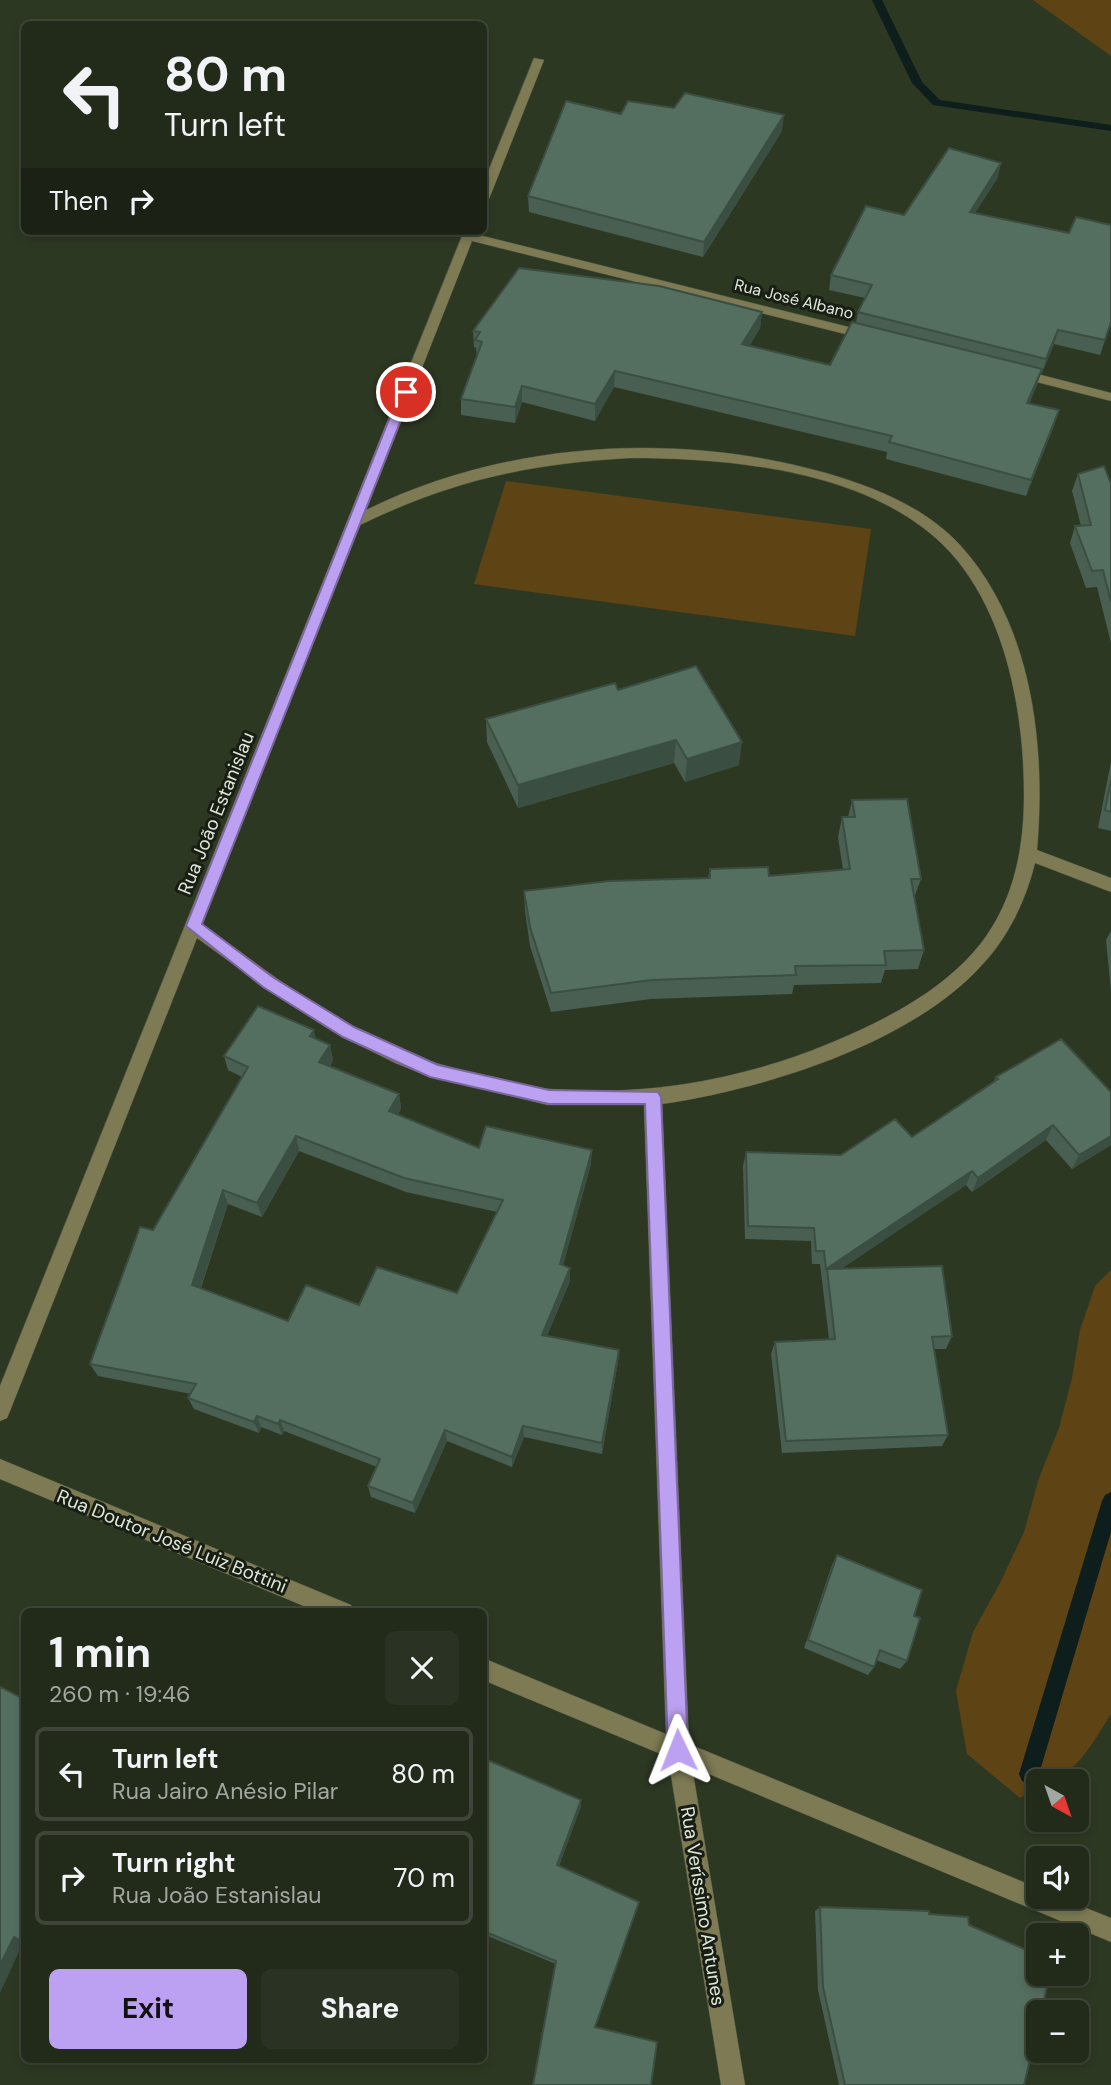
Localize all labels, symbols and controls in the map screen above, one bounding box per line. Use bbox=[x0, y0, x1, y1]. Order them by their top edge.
text: 80 m bbox=[164, 42, 287, 106]
icon: left bbox=[49, 49, 140, 140]
text: Turn left bbox=[164, 104, 286, 146]
icon: right bbox=[122, 182, 160, 220]
text: Then bbox=[49, 184, 108, 218]
street label: Rua José Albano bbox=[732, 274, 856, 324]
pin bbox=[376, 362, 436, 422]
icon: arrive bbox=[387, 373, 425, 411]
street label: Rua João Estanislau bbox=[172, 728, 260, 898]
street label: Rua Doutor José Luiz Bottini bbox=[53, 1483, 291, 1599]
text: 1 min bbox=[49, 1625, 151, 1680]
button: close bbox=[385, 1631, 459, 1705]
text: 260 m · 19:46 bbox=[49, 1679, 191, 1709]
position arrow bbox=[641, 1713, 715, 1787]
text: Turn left bbox=[112, 1742, 219, 1776]
icon: left bbox=[53, 1755, 91, 1793]
text: 80 m bbox=[391, 1757, 455, 1791]
north arrow bbox=[1026, 1769, 1088, 1832]
map controls bbox=[1026, 1769, 1089, 2063]
text: Rua Jairo Anésio Pilar bbox=[112, 1776, 338, 1806]
street label: Rua Veríssimo Antunes bbox=[675, 1805, 731, 2007]
text: Turn right bbox=[112, 1846, 236, 1880]
button: sound bbox=[1026, 1846, 1089, 1909]
icon: right bbox=[53, 1859, 91, 1897]
text: 70 m bbox=[394, 1861, 455, 1895]
text: Rua João Estanislau bbox=[112, 1880, 322, 1910]
button: + bbox=[1026, 1923, 1089, 1986]
button: Exit bbox=[49, 1969, 247, 2049]
button: Share bbox=[261, 1969, 459, 2049]
button: − bbox=[1026, 2000, 1089, 2063]

